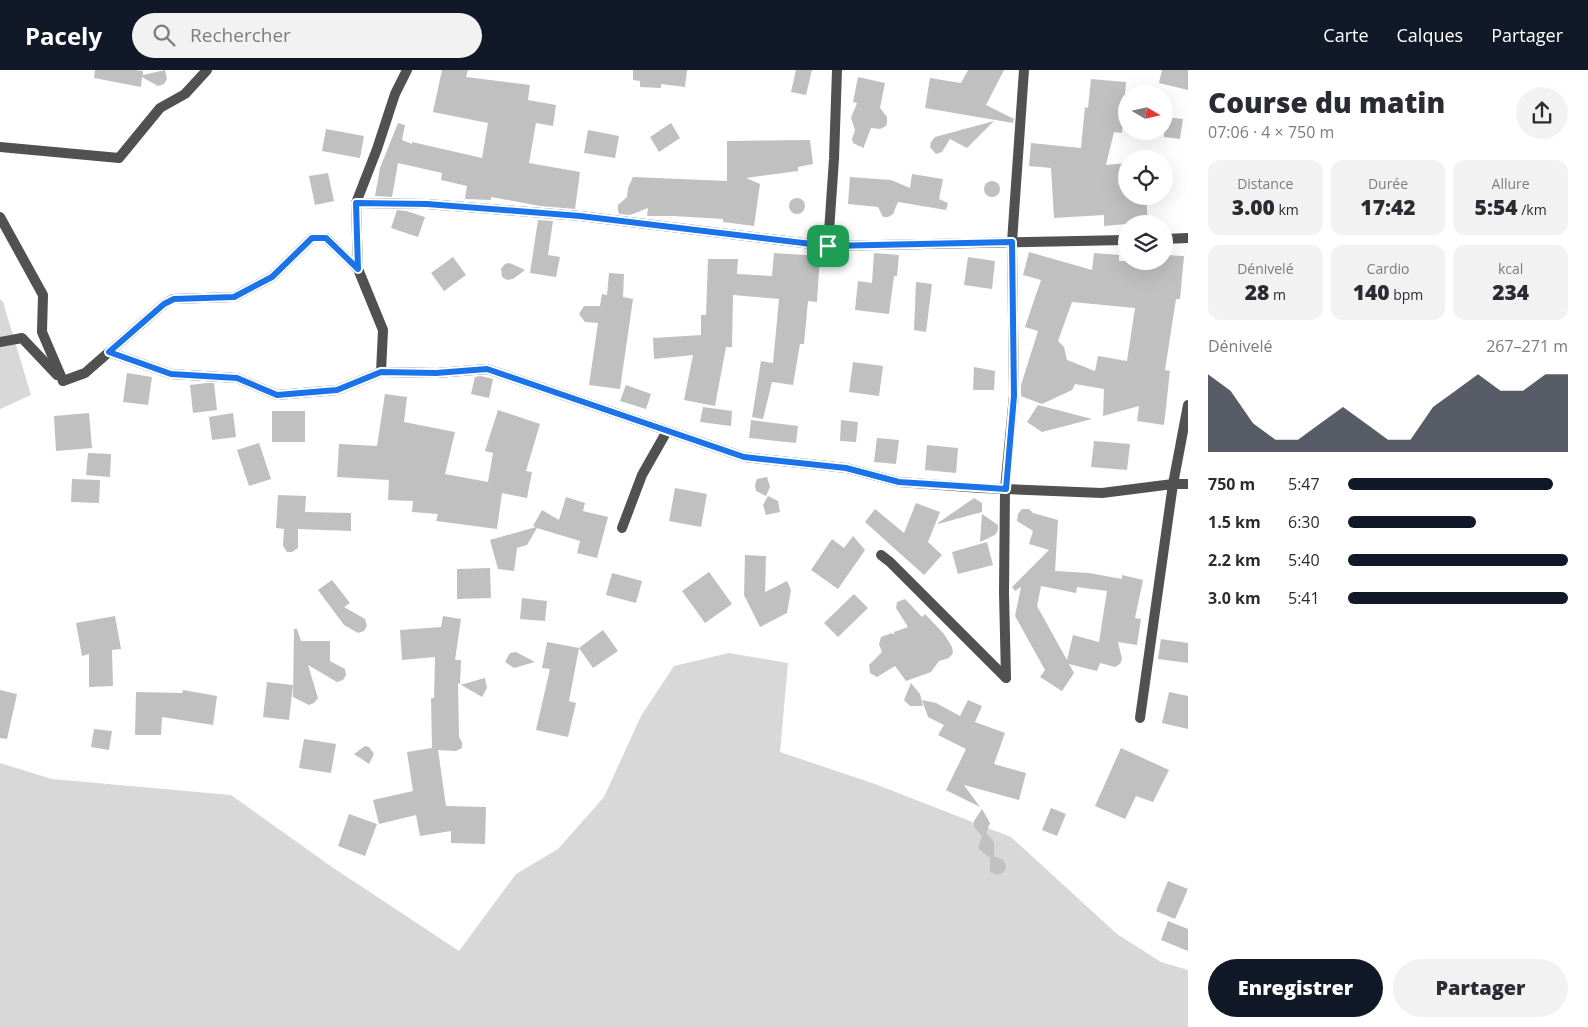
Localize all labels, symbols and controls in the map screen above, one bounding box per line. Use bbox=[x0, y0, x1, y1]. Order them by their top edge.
search box bbox=[132, 13, 482, 58]
text: Pacely bbox=[25, 19, 102, 52]
icon: search bbox=[150, 21, 178, 49]
text: Rechercher bbox=[190, 22, 291, 48]
text: Carte bbox=[1323, 23, 1369, 47]
text: Calques bbox=[1397, 23, 1463, 47]
text: Partager bbox=[1491, 23, 1563, 47]
text: Course du matin bbox=[1208, 83, 1445, 121]
north arrow bbox=[1118, 85, 1172, 140]
map controls bbox=[1118, 85, 1173, 270]
button: share bbox=[1516, 87, 1568, 139]
text: 07:06 · 4 × 750 m bbox=[1208, 121, 1334, 143]
button: locate bbox=[1118, 150, 1173, 205]
text: Distance bbox=[1237, 174, 1293, 193]
text: Durée bbox=[1368, 174, 1408, 193]
text: Allure bbox=[1492, 174, 1530, 193]
text: 3.00 bbox=[1232, 193, 1275, 221]
text: 17:42 bbox=[1360, 193, 1416, 221]
text: 5:54 bbox=[1475, 193, 1518, 221]
text: km bbox=[1275, 200, 1299, 219]
text: /km bbox=[1518, 200, 1547, 219]
button: layers bbox=[1118, 215, 1173, 270]
pin bbox=[807, 225, 849, 267]
icon: arrive bbox=[814, 232, 842, 260]
text: Dénivelé bbox=[1237, 259, 1294, 278]
text: Cardio bbox=[1367, 259, 1409, 278]
text: kcal bbox=[1498, 259, 1523, 278]
text: 28 bbox=[1245, 278, 1269, 306]
text: 140 bbox=[1353, 278, 1390, 306]
text: 234 bbox=[1492, 278, 1529, 306]
text: m bbox=[1269, 285, 1286, 304]
text: bpm bbox=[1390, 285, 1423, 304]
text: Dénivelé bbox=[1208, 335, 1272, 357]
text: 267–271 m bbox=[1486, 335, 1568, 357]
text: 750 m bbox=[1208, 473, 1255, 495]
text: 5:47 bbox=[1288, 473, 1320, 495]
text: 1.5 km bbox=[1208, 511, 1261, 533]
text: 6:30 bbox=[1288, 511, 1320, 533]
text: 2.2 km bbox=[1208, 549, 1261, 571]
text: 5:40 bbox=[1288, 549, 1320, 571]
text: 3.0 km bbox=[1208, 587, 1261, 609]
text: 5:41 bbox=[1288, 587, 1320, 609]
button: Enregistrer bbox=[1208, 959, 1383, 1017]
button: Partager bbox=[1393, 959, 1568, 1017]

